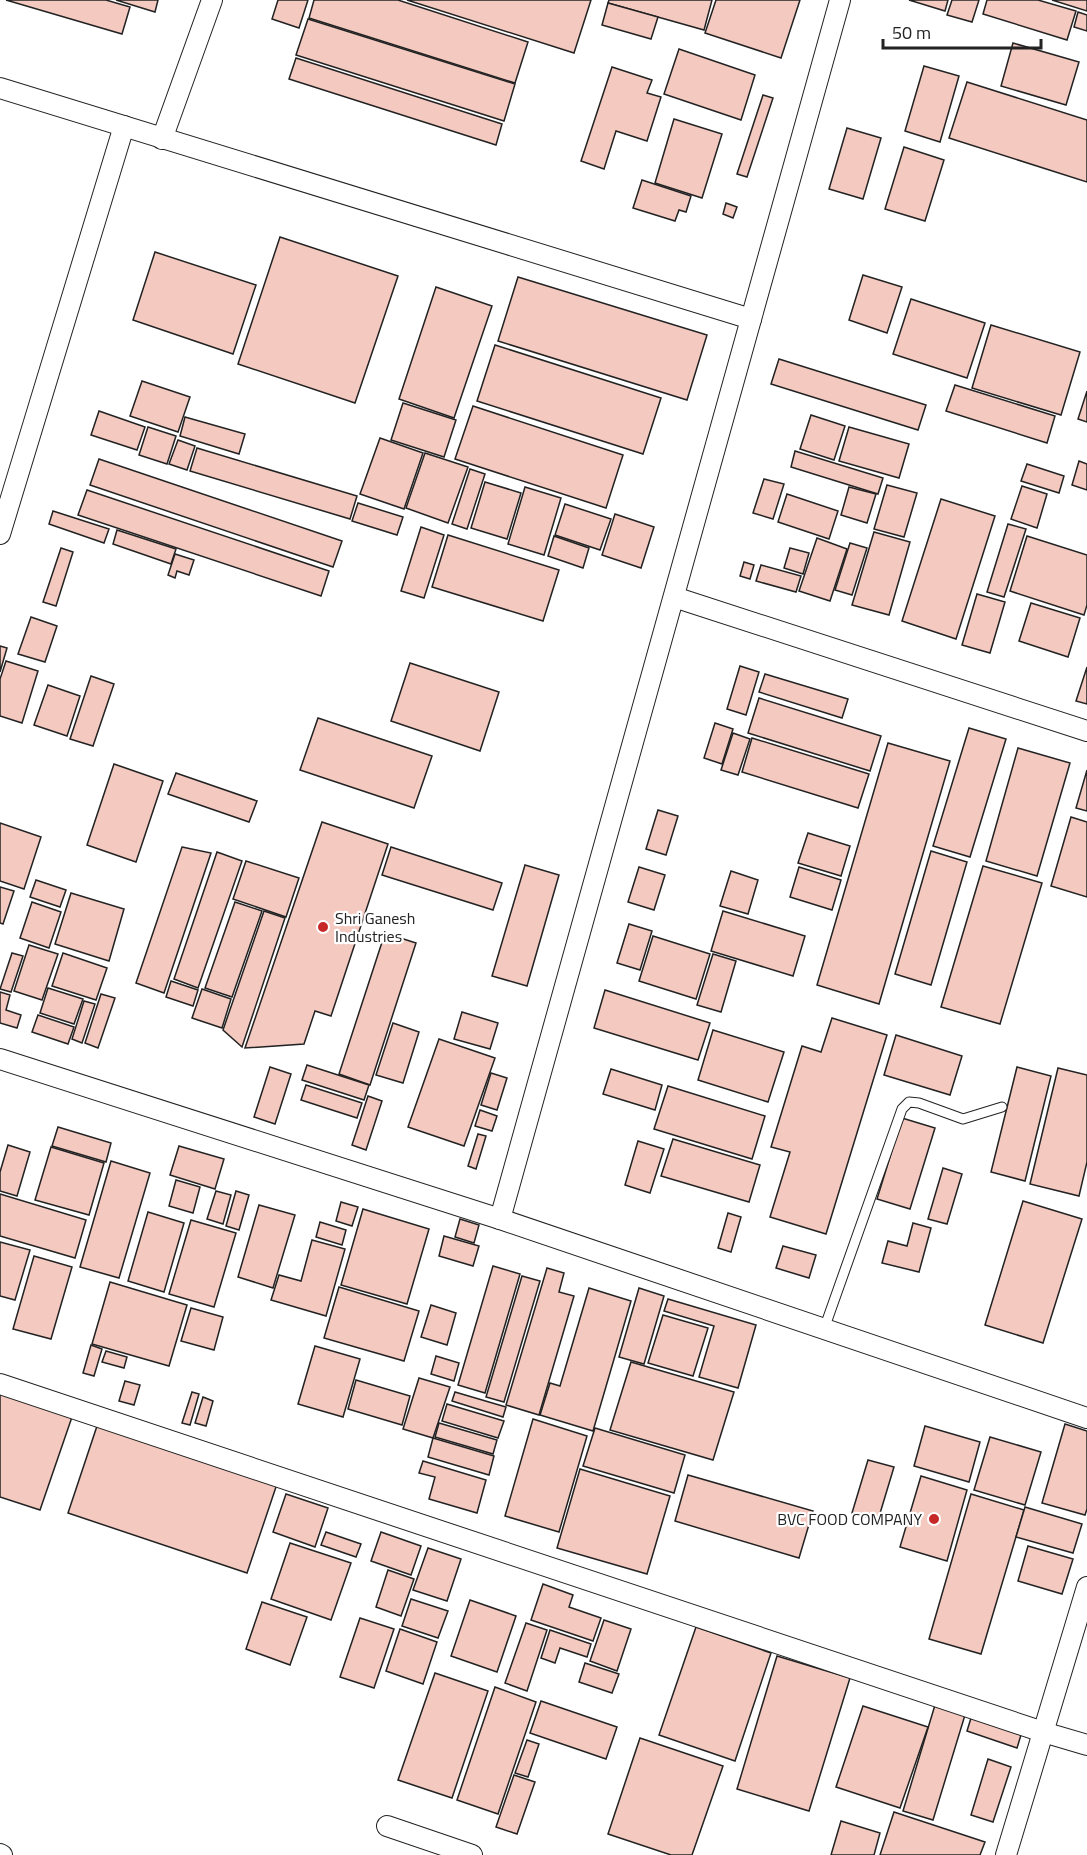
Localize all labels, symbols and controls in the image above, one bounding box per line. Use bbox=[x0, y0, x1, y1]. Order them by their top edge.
scale bar bbox=[883, 12, 1040, 50]
text: 50 m bbox=[892, 19, 931, 46]
place label: Shri Ganesh Industries bbox=[335, 906, 415, 948]
marker: Shri Ganesh Industries bbox=[316, 920, 330, 934]
place label: BVC FOOD COMPANY bbox=[777, 1507, 922, 1531]
marker: BVC FOOD COMPANY bbox=[927, 1512, 941, 1526]

